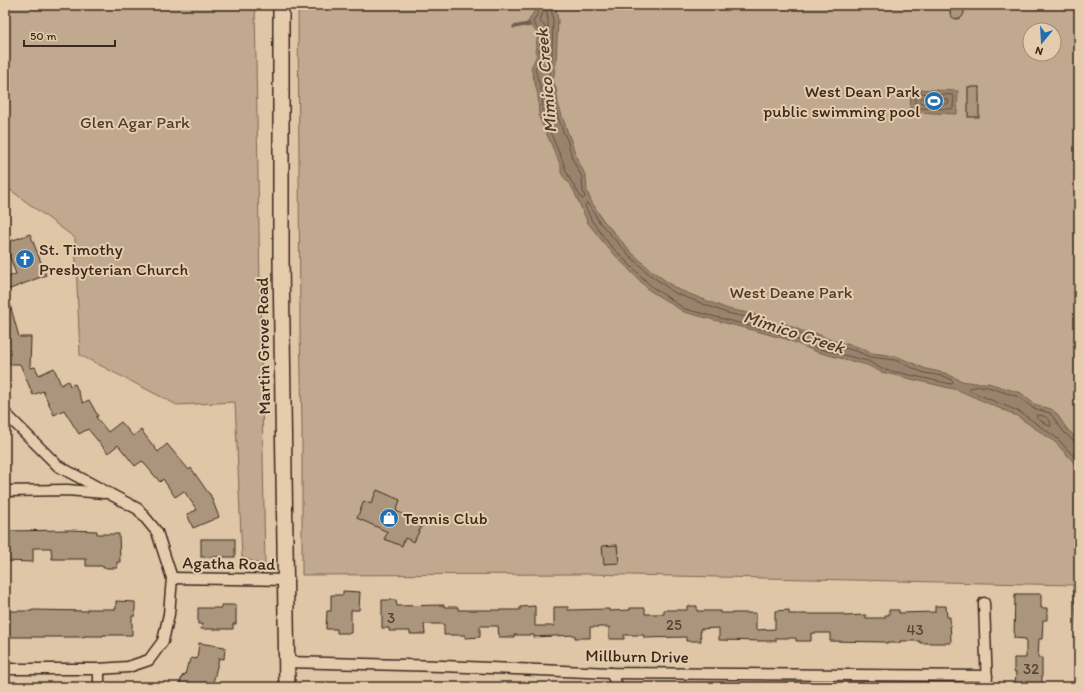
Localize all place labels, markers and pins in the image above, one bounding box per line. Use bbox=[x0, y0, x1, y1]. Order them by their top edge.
place label: West Dean Park public swimming pool bbox=[763, 81, 920, 121]
sports icon: West Dean Park public swimming pool bbox=[923, 90, 945, 112]
place label: St. Timothy Presbyterian Church bbox=[39, 239, 188, 279]
church icon: St. Timothy Presbyterian Church bbox=[14, 248, 36, 270]
shop icon: Tennis Club bbox=[378, 507, 400, 529]
place label: Tennis Club bbox=[403, 508, 488, 528]

